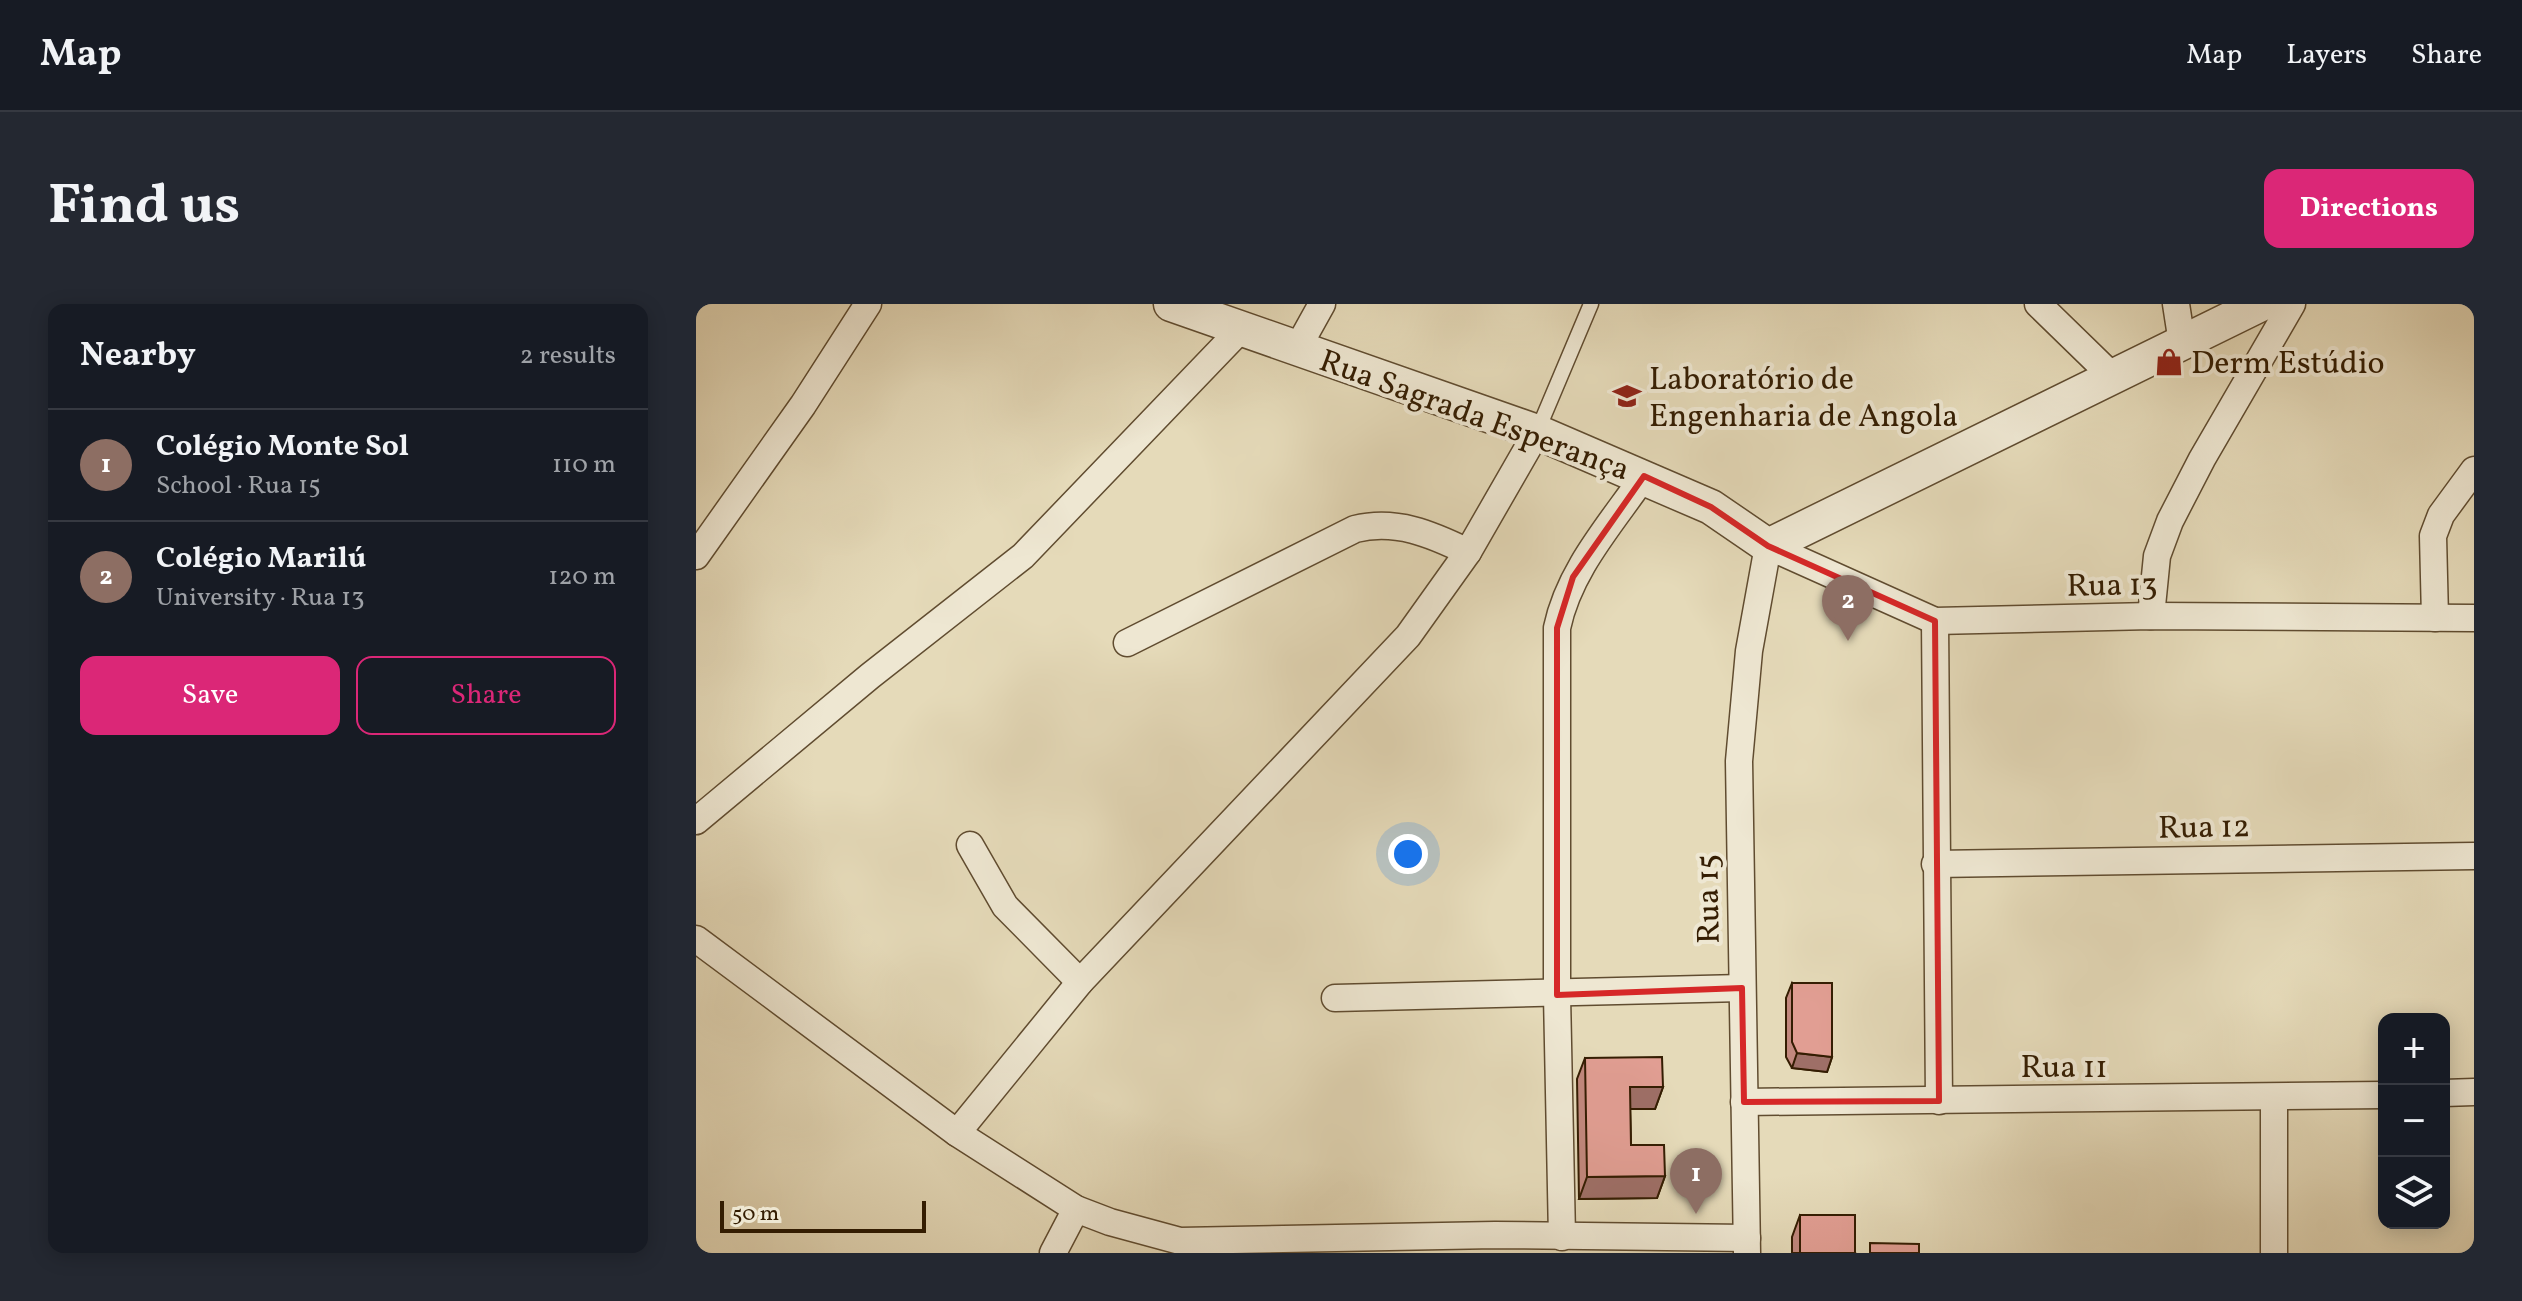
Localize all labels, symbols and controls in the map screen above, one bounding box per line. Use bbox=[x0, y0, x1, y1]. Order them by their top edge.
text: Map bbox=[40, 29, 121, 82]
text: Map bbox=[2186, 36, 2242, 75]
text: Layers bbox=[2286, 36, 2367, 75]
text: Share bbox=[2411, 36, 2482, 75]
text: Find us bbox=[48, 169, 240, 247]
button: Directions bbox=[2264, 169, 2474, 248]
text: Nearby bbox=[80, 333, 196, 380]
text: 2 results bbox=[520, 338, 616, 374]
street label: Rua Sagrada Esperança bbox=[1313, 340, 1635, 493]
place label: Derm Estúdio bbox=[2191, 343, 2385, 387]
shop icon: Derm Estúdio bbox=[2154, 347, 2184, 377]
place label: Laboratório de Engenharia de Angola bbox=[1649, 359, 1958, 440]
school or university icon: Laboratório de Engenharia de Angola bbox=[1612, 381, 1642, 411]
text: Colégio Monte Sol bbox=[156, 426, 409, 468]
text: 1 bbox=[101, 447, 111, 483]
text: 110 m bbox=[552, 447, 616, 483]
text: School · Rua 15 bbox=[156, 468, 321, 504]
text: Colégio Marilú bbox=[156, 538, 366, 580]
text: 2 bbox=[99, 559, 113, 595]
text: 120 m bbox=[548, 559, 616, 595]
street label: Rua 13 bbox=[2066, 564, 2158, 610]
pin: 2 bbox=[1822, 575, 1874, 641]
text: University · Rua 13 bbox=[156, 580, 364, 616]
button: Save bbox=[80, 656, 340, 735]
button: Share bbox=[356, 656, 616, 735]
street label: Rua 12 bbox=[2158, 806, 2250, 852]
your location bbox=[1388, 834, 1428, 874]
street label: Rua 15 bbox=[1687, 854, 1733, 944]
map controls bbox=[2378, 1013, 2450, 1229]
button: + bbox=[2378, 1013, 2450, 1085]
street label: Rua 11 bbox=[2020, 1047, 2108, 1091]
button: − bbox=[2378, 1085, 2450, 1157]
pin: 1 bbox=[1670, 1148, 1722, 1214]
button: layers bbox=[2378, 1157, 2450, 1229]
scale bar bbox=[720, 1197, 926, 1233]
text: 50 m bbox=[732, 1199, 779, 1230]

